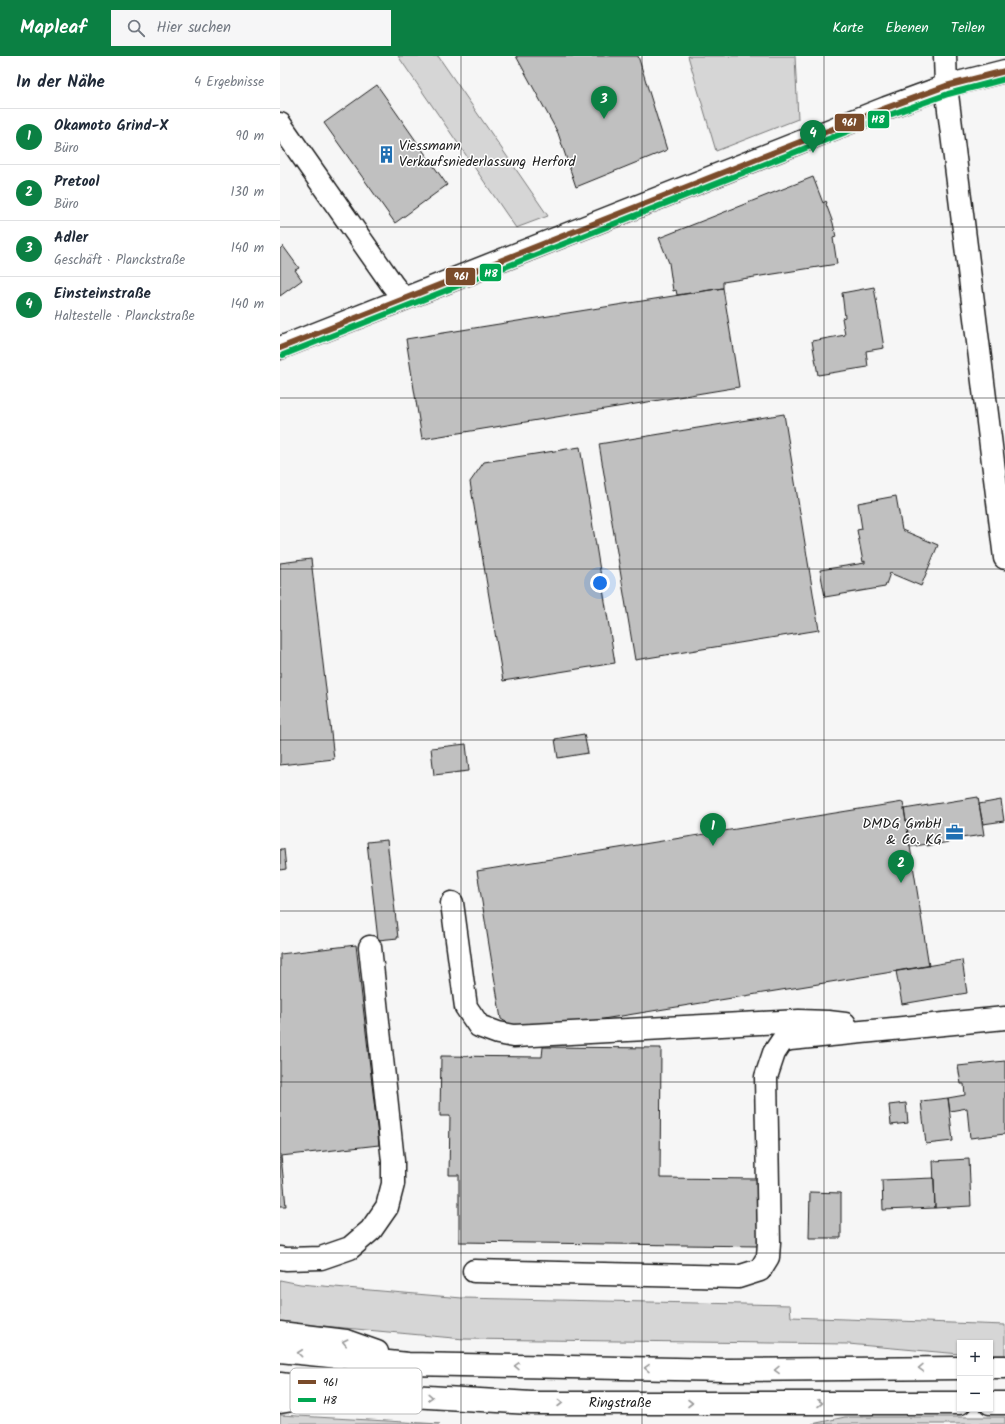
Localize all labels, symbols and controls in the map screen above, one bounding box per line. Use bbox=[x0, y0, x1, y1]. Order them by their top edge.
search box bbox=[111, 10, 391, 46]
text: Mapleaf bbox=[20, 13, 87, 43]
text: Hier suchen bbox=[157, 16, 231, 40]
icon: search bbox=[125, 17, 147, 39]
text: Karte bbox=[832, 17, 864, 39]
text: Ebenen bbox=[886, 17, 929, 39]
text: Teilen bbox=[951, 17, 985, 39]
text: In der Nähe bbox=[16, 69, 105, 96]
text: 4 Ergebnisse bbox=[194, 72, 264, 93]
pin: 3 bbox=[591, 86, 617, 119]
line badge: H8 bbox=[867, 110, 890, 129]
text: H8 bbox=[871, 111, 885, 129]
line badge: 961 bbox=[834, 113, 865, 132]
text: Okamoto Grind-X bbox=[54, 114, 168, 138]
text: 961 bbox=[842, 114, 857, 132]
pin: 4 bbox=[800, 120, 826, 153]
text: 1 bbox=[27, 126, 31, 147]
text: 90 m bbox=[236, 126, 264, 147]
place label: Viessmann Verkaufsniederlassung Herford bbox=[399, 135, 576, 173]
text: Büro bbox=[54, 138, 79, 159]
building icon: Viessmann Verkaufsniederlassung Herford bbox=[376, 144, 396, 164]
text: Pretool bbox=[54, 170, 99, 194]
text: 2 bbox=[25, 182, 33, 203]
text: 130 m bbox=[230, 182, 264, 203]
text: Büro bbox=[54, 194, 79, 215]
text: Adler bbox=[54, 226, 88, 250]
text: 3 bbox=[25, 238, 33, 259]
text: 140 m bbox=[231, 238, 264, 259]
text: Geschäft · Planckstraße bbox=[54, 250, 185, 271]
line badge: H8 bbox=[479, 263, 502, 282]
text: H8 bbox=[484, 265, 498, 283]
line badge: 961 bbox=[445, 267, 476, 286]
text: 961 bbox=[454, 268, 469, 286]
text: Einsteinstraße bbox=[54, 282, 151, 306]
text: 4 bbox=[25, 294, 33, 315]
text: 140 m bbox=[231, 294, 264, 315]
text: Haltestelle · Planckstraße bbox=[54, 306, 195, 327]
your location bbox=[590, 573, 610, 593]
pin: 1 bbox=[700, 813, 726, 846]
place label: DMDG GmbH & Co. KG bbox=[862, 813, 942, 851]
office icon: DMDG GmbH & Co. KG bbox=[945, 822, 965, 842]
pin: 2 bbox=[888, 850, 914, 883]
one-way arrow bbox=[342, 1338, 348, 1346]
map controls bbox=[957, 1340, 993, 1412]
button: + bbox=[957, 1340, 993, 1376]
one-way arrow bbox=[297, 1349, 303, 1358]
one-way arrow bbox=[514, 1362, 520, 1370]
one-way arrow bbox=[644, 1364, 650, 1373]
one-way arrow bbox=[918, 1364, 924, 1372]
one-way arrow bbox=[774, 1365, 780, 1374]
legend bbox=[290, 1368, 422, 1414]
text: 961 bbox=[323, 1374, 338, 1392]
button: − bbox=[957, 1376, 993, 1412]
text: H8 bbox=[323, 1392, 337, 1410]
one-way arrow bbox=[427, 1392, 433, 1401]
street label: Ringstraße bbox=[589, 1392, 652, 1414]
one-way arrow bbox=[557, 1399, 563, 1407]
one-way arrow bbox=[687, 1399, 693, 1407]
one-way arrow bbox=[817, 1399, 823, 1407]

